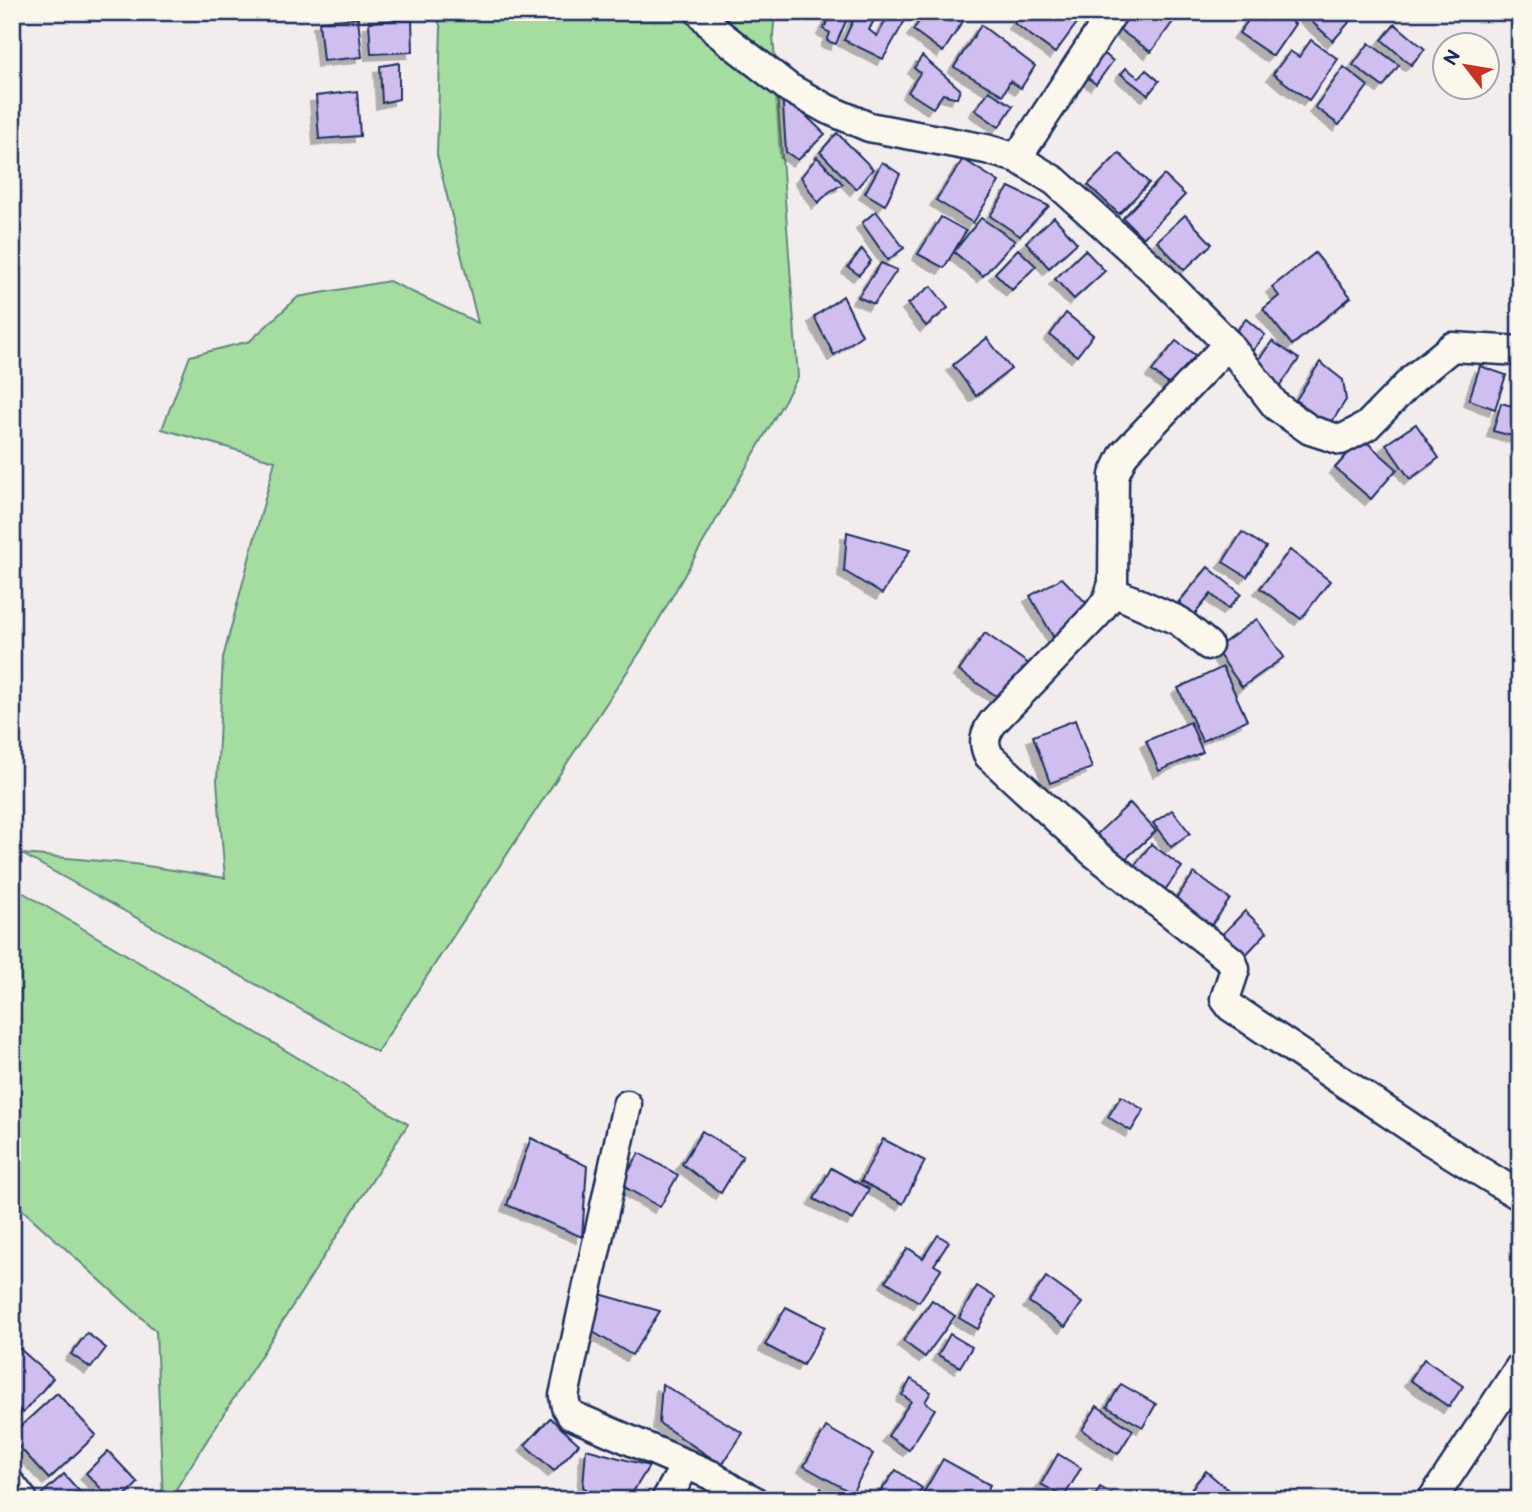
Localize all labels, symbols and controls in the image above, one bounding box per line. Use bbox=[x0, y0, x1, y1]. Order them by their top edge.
north arrow bbox=[1430, 32, 1500, 102]
text: N bbox=[1439, 46, 1466, 70]

